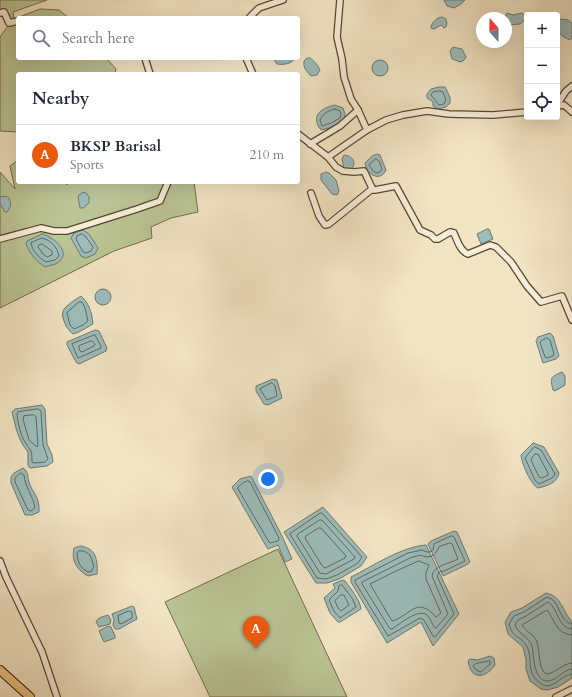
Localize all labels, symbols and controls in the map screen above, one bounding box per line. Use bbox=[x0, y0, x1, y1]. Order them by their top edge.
north arrow bbox=[476, 12, 512, 48]
map controls bbox=[524, 12, 560, 120]
button: + bbox=[524, 12, 560, 48]
search box bbox=[16, 16, 300, 60]
icon: search bbox=[30, 27, 52, 49]
text: Search here bbox=[62, 28, 135, 48]
button: − bbox=[524, 48, 560, 84]
button: locate bbox=[524, 84, 560, 120]
text: Nearby bbox=[32, 87, 89, 110]
text: BKSP Barisal bbox=[70, 136, 161, 156]
text: A bbox=[40, 146, 50, 164]
text: 210 m bbox=[250, 146, 284, 164]
text: Sports bbox=[70, 156, 104, 174]
your location bbox=[258, 469, 278, 489]
pin: A bbox=[243, 616, 269, 649]

